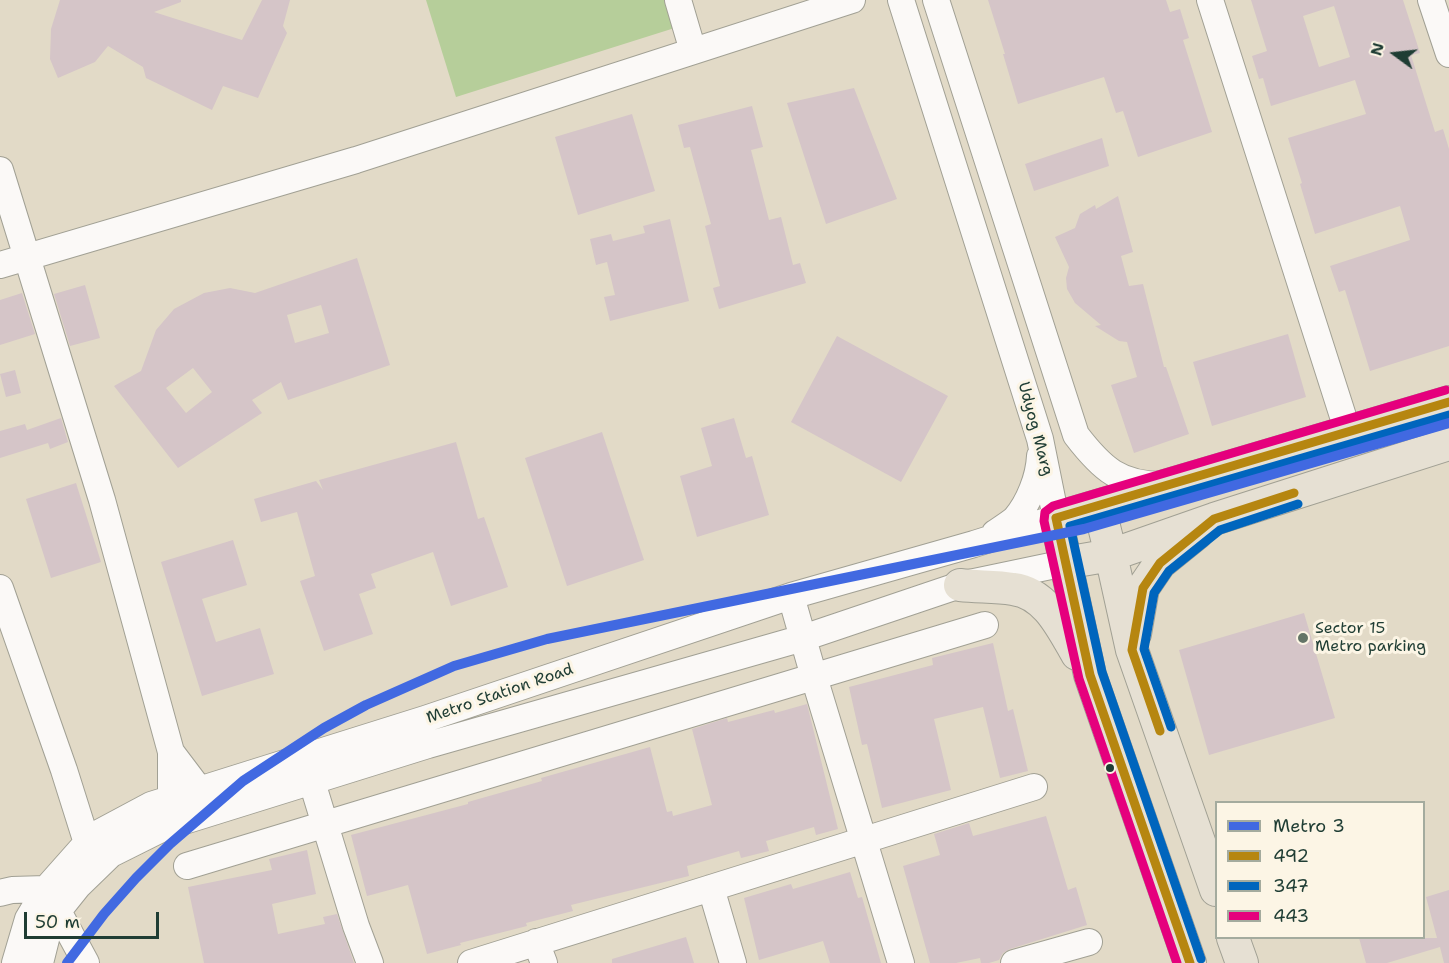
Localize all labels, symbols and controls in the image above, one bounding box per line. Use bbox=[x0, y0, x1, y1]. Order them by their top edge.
north arrow bbox=[1365, 24, 1425, 84]
text: N bbox=[1365, 40, 1389, 58]
street label: Udyog Marg bbox=[1013, 380, 1057, 478]
place label: Sector 15 Metro parking bbox=[1315, 619, 1426, 657]
marker: Sector 15 Metro parking bbox=[1296, 631, 1310, 645]
street label: Metro Station Road bbox=[424, 660, 576, 728]
unlabelled marker bbox=[1104, 762, 1116, 774]
legend bbox=[1215, 801, 1425, 939]
text: Metro 3 bbox=[1273, 814, 1345, 838]
text: 492 bbox=[1273, 844, 1309, 868]
text: 347 bbox=[1273, 874, 1309, 898]
scale bar bbox=[27, 900, 162, 938]
text: 443 bbox=[1273, 904, 1309, 928]
text: 50 m bbox=[35, 910, 80, 934]

